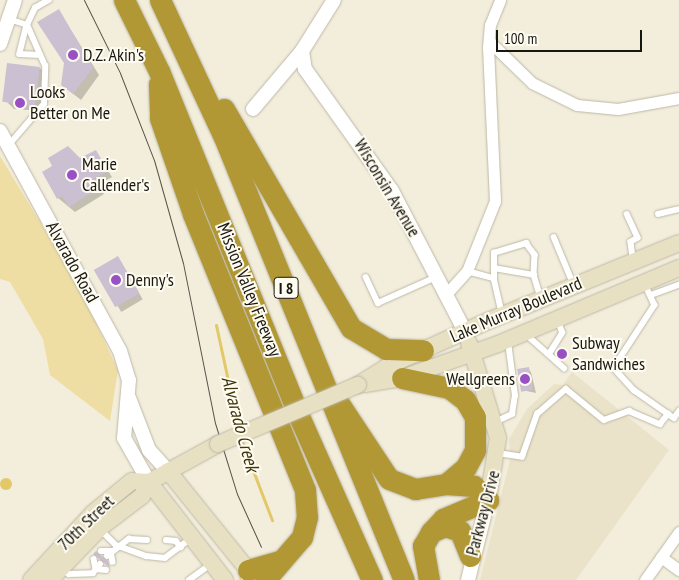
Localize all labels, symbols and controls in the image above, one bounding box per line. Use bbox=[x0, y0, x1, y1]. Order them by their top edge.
scale bar bbox=[499, 20, 645, 52]
text: 100 m bbox=[504, 29, 537, 48]
place label: D.Z. Akin's bbox=[83, 44, 146, 66]
marker: D.Z. Akin's bbox=[67, 49, 79, 61]
place label: Looks Better on Me bbox=[30, 82, 110, 125]
marker: Looks Better on Me bbox=[14, 97, 26, 109]
street label: Wisconsin Avenue bbox=[349, 135, 425, 241]
place label: Marie Callender's bbox=[82, 154, 149, 196]
marker: Marie Callender's bbox=[66, 169, 78, 181]
street label: Alvarado Road bbox=[41, 218, 103, 306]
street label: Mission Valley Freeway bbox=[212, 219, 286, 361]
place label: Denny's bbox=[126, 269, 174, 291]
street label: Lake Murray Boulevard bbox=[447, 272, 585, 348]
marker: Denny's bbox=[110, 274, 122, 286]
road number: I 8 bbox=[274, 274, 298, 302]
place label: Subway Sandwiches bbox=[572, 333, 645, 376]
marker: Subway Sandwiches bbox=[556, 348, 568, 360]
place label: Wellgreens bbox=[446, 368, 515, 390]
marker: Wellgreens bbox=[519, 373, 531, 385]
water label: Alvarado Creek bbox=[216, 374, 264, 474]
street label: Parkway Drive bbox=[461, 468, 505, 558]
street label: 70th Street bbox=[53, 491, 119, 555]

